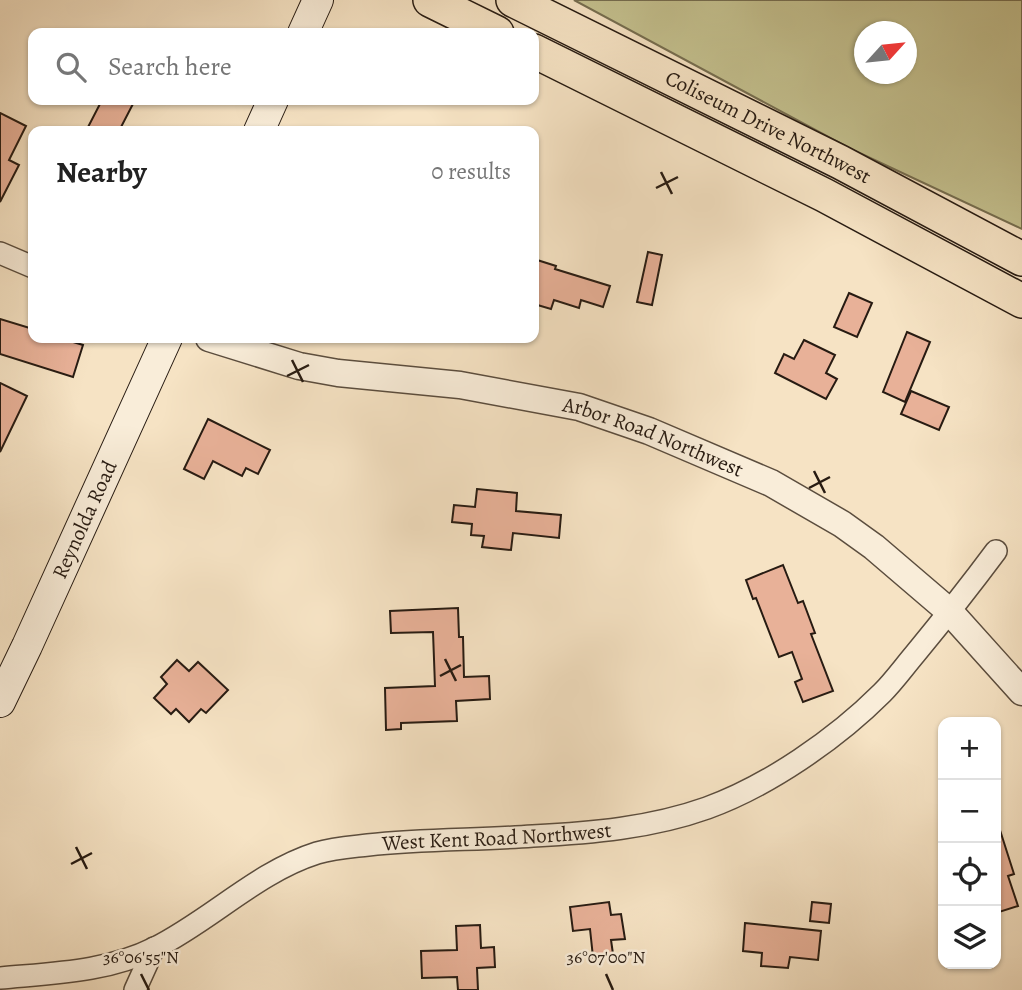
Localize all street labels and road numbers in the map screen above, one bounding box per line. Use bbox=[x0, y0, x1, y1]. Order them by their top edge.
street label: Coliseum Drive Northwest bbox=[661, 64, 876, 190]
street label: Arbor Road Northwest bbox=[560, 390, 748, 484]
street label: Reynolda Road bbox=[45, 455, 124, 583]
street label: West Kent Road Northwest bbox=[380, 816, 613, 858]

